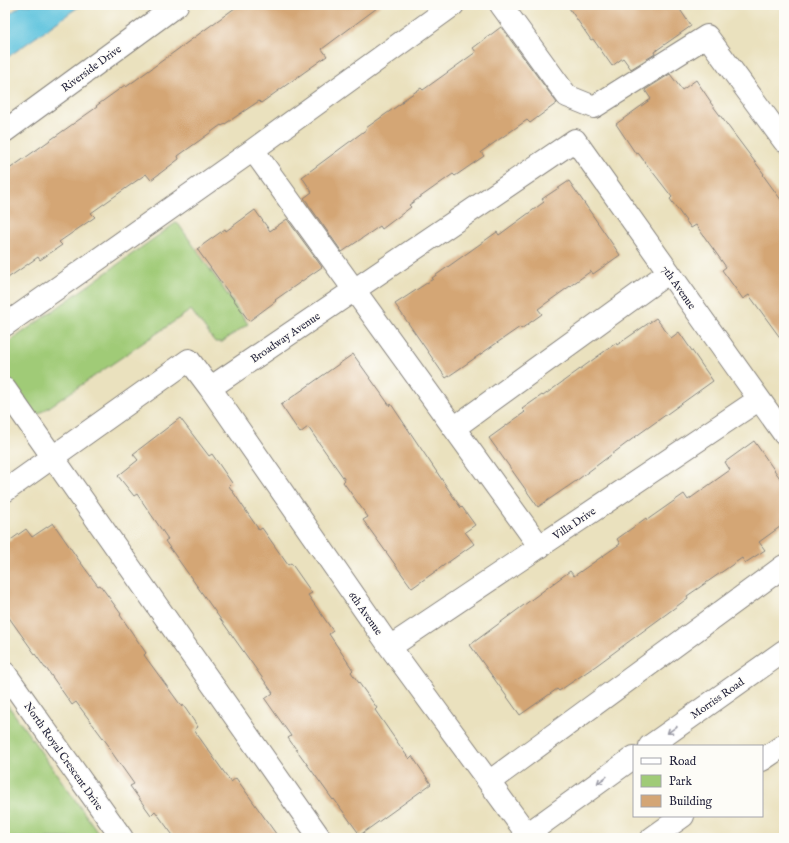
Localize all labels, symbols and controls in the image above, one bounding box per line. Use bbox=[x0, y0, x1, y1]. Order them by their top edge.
street label: Riverside Drive bbox=[59, 42, 124, 95]
street label: 7th Avenue bbox=[658, 263, 698, 312]
street label: Broadway Avenue bbox=[248, 309, 323, 366]
street label: Villa Drive bbox=[550, 504, 599, 544]
street label: 6th Avenue bbox=[345, 589, 385, 638]
street label: Morriss Road bbox=[688, 675, 747, 722]
street label: North Royal Crescent Drive bbox=[20, 700, 106, 813]
one-way arrow bbox=[666, 726, 677, 734]
legend bbox=[633, 745, 763, 817]
text: Road bbox=[669, 754, 697, 769]
text: Park bbox=[669, 774, 692, 789]
one-way arrow bbox=[597, 776, 608, 784]
text: Building bbox=[669, 794, 713, 809]

